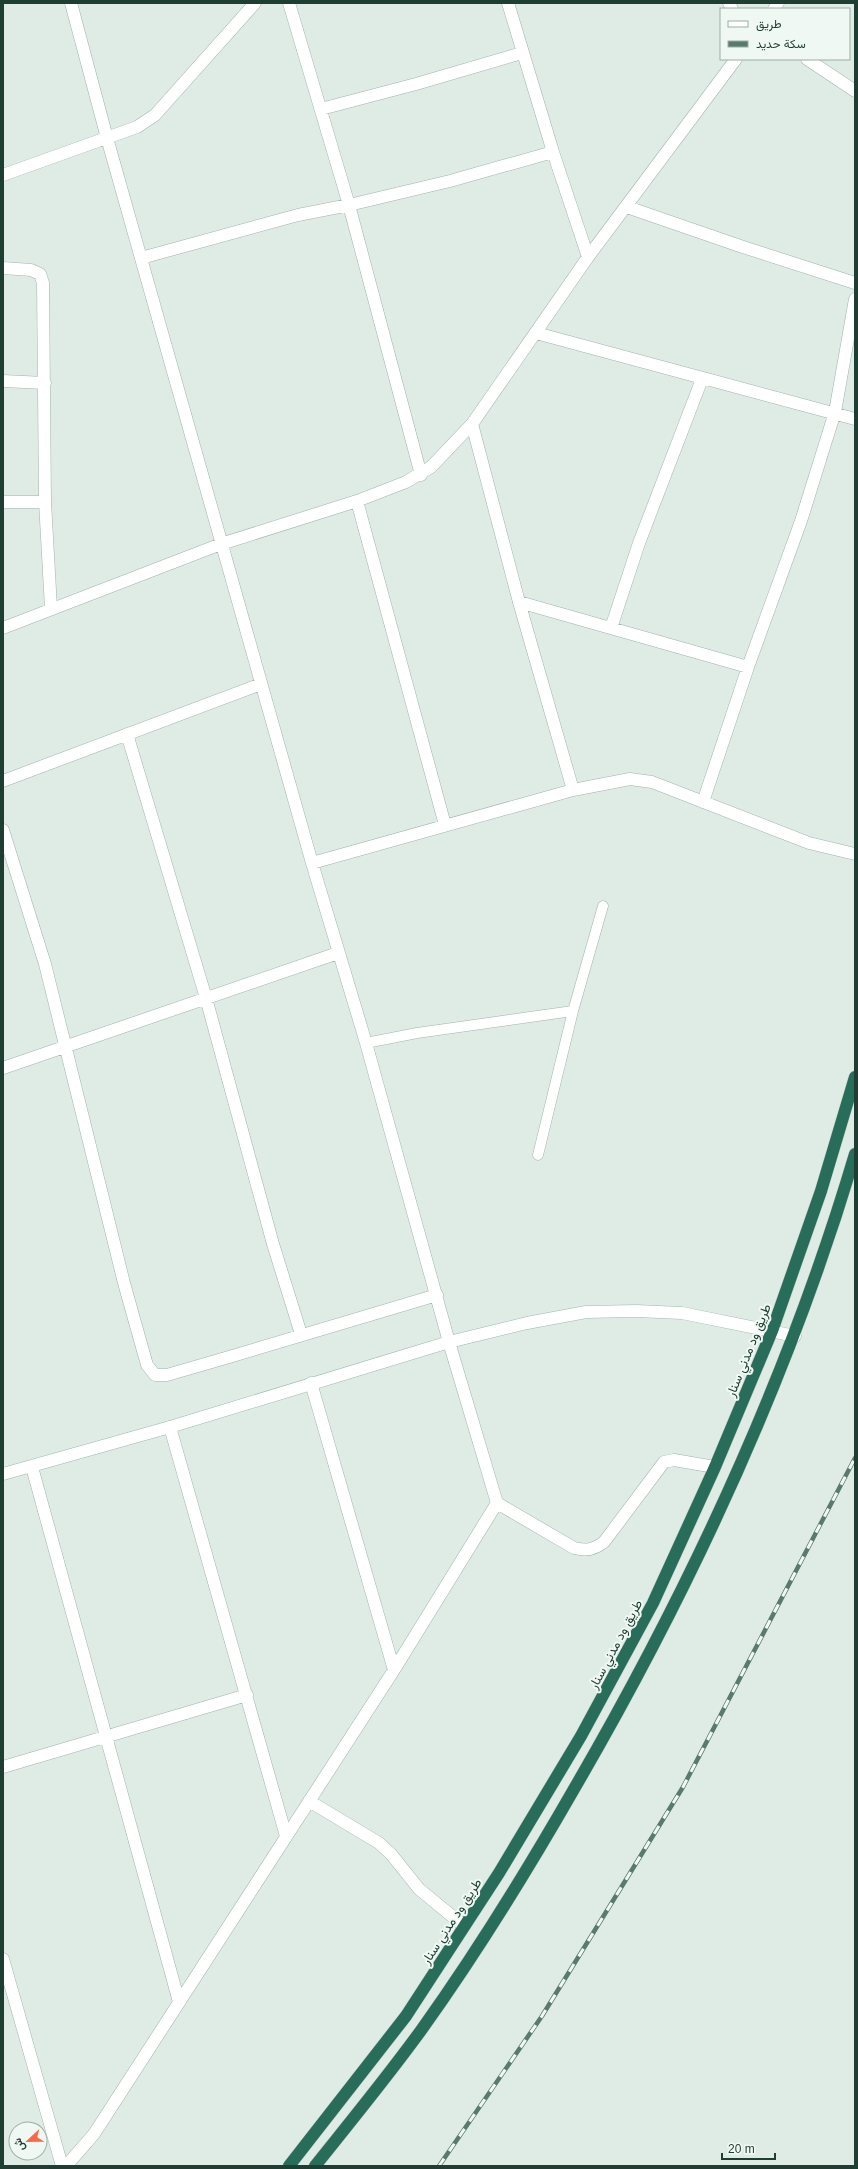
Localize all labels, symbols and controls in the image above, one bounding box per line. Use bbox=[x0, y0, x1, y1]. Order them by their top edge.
legend bbox=[720, 8, 850, 60]
text: طريق bbox=[756, 17, 782, 32]
text: سكة حديد bbox=[756, 37, 806, 51]
street label: طريق ود مدني سنار bbox=[723, 1302, 777, 1401]
street label: طريق ود مدني سنار bbox=[585, 1597, 648, 1694]
street label: طريق ود مدني سنار bbox=[418, 1876, 487, 1969]
north arrow bbox=[8, 2121, 48, 2161]
scale bar bbox=[722, 2135, 775, 2161]
text: ش bbox=[11, 2136, 28, 2153]
text: 20 m bbox=[728, 2142, 755, 2156]

